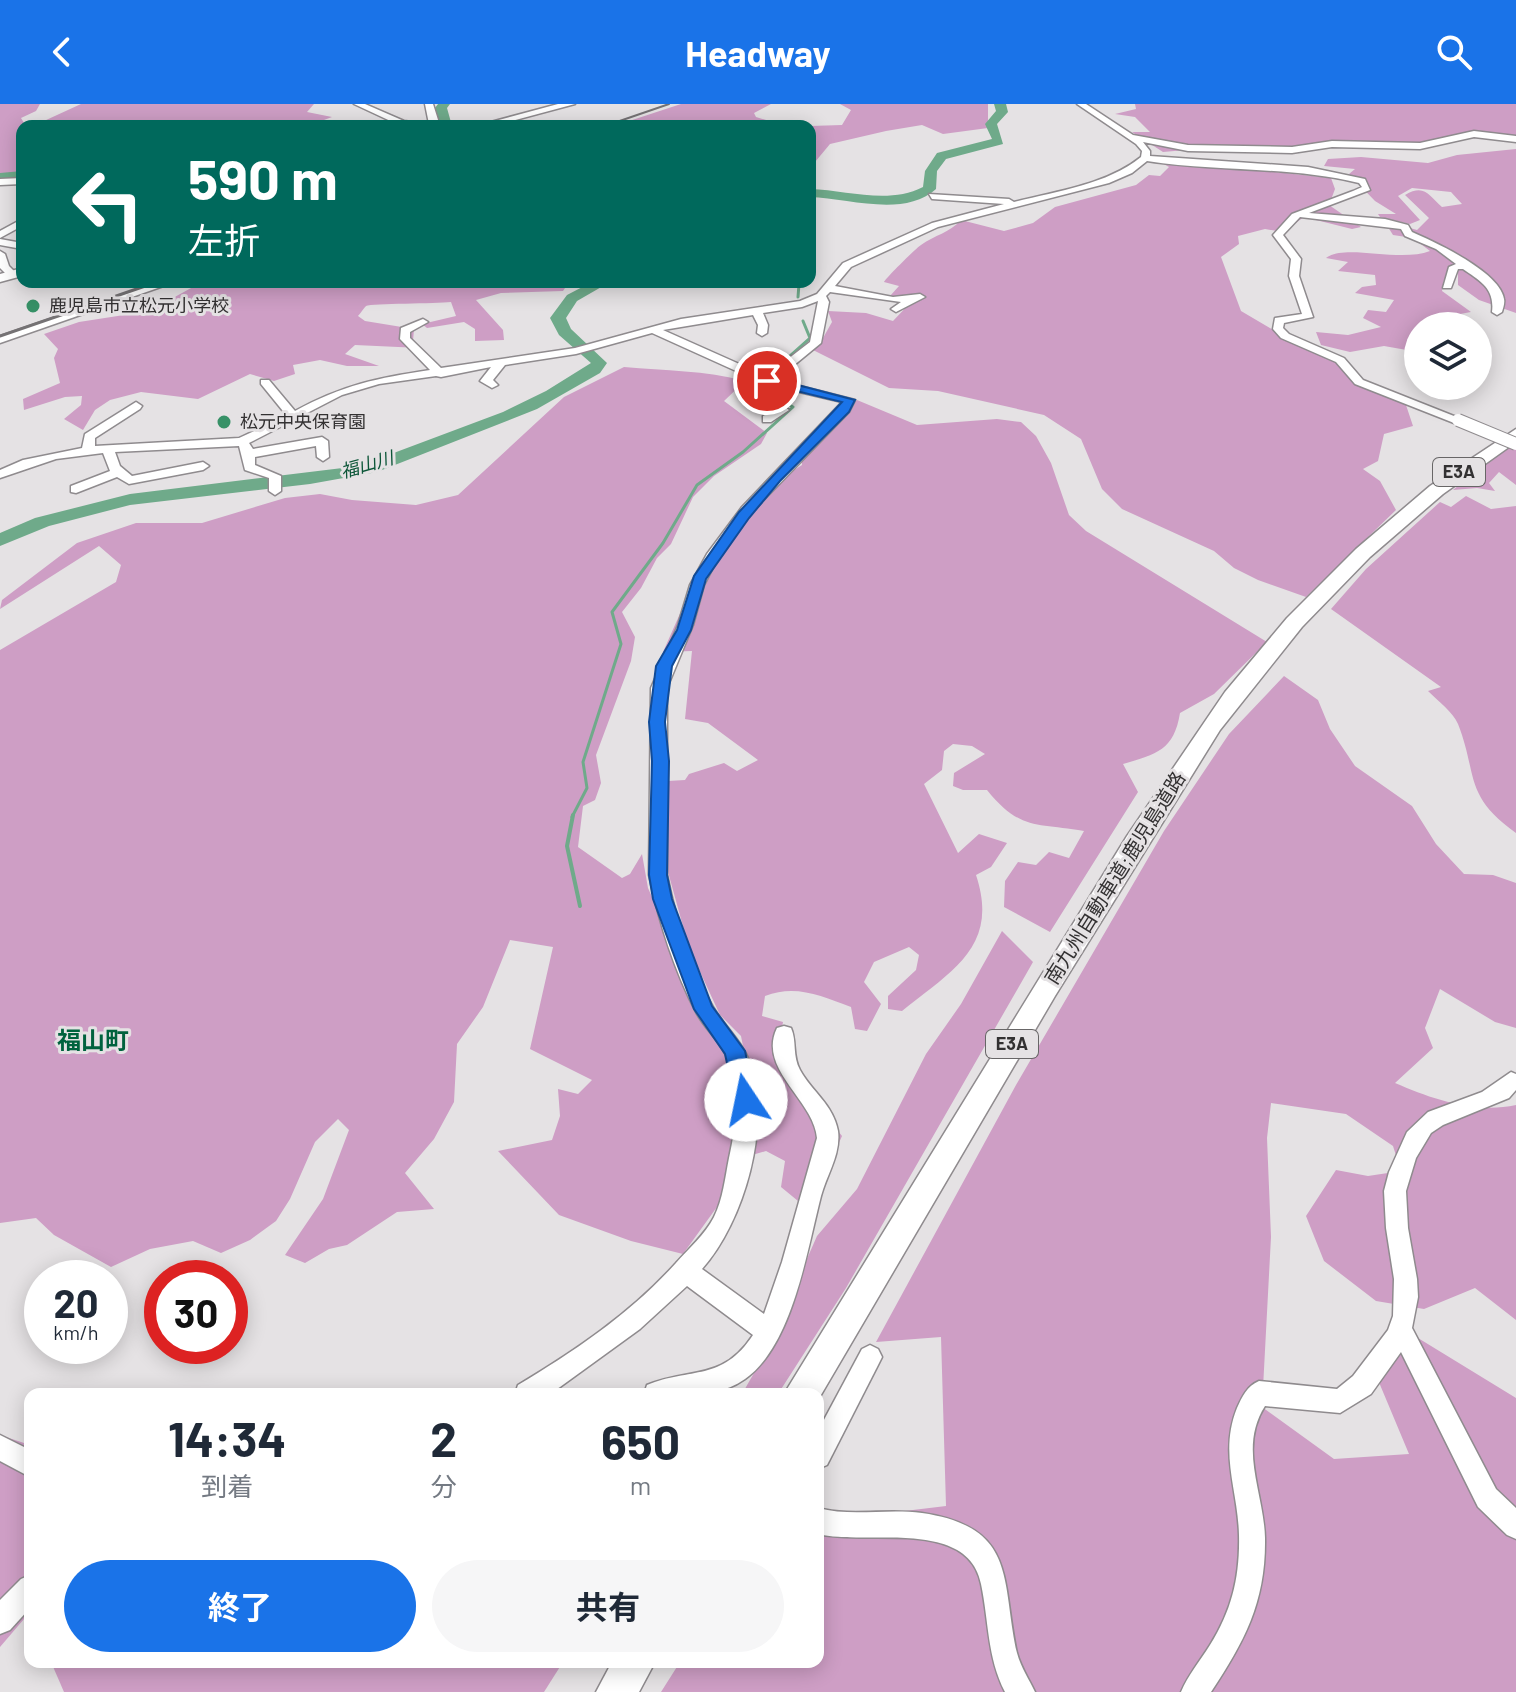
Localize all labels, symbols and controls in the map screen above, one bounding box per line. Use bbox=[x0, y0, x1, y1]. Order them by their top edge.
icon: back bbox=[40, 30, 84, 74]
icon: search bbox=[1432, 30, 1476, 74]
text: Headway bbox=[685, 31, 831, 74]
text: 590 m bbox=[188, 144, 338, 211]
icon: left bbox=[56, 152, 160, 256]
text: 左折 bbox=[188, 218, 260, 261]
place label: 鹿児島市立松元小学校 bbox=[49, 294, 229, 316]
marker: 鹿児島市立松元小学校 bbox=[24, 297, 42, 315]
map controls bbox=[1404, 312, 1492, 400]
button: layers bbox=[1404, 312, 1492, 400]
pin bbox=[733, 347, 801, 415]
icon: arrive bbox=[745, 359, 789, 403]
place label: 松元中央保育園 bbox=[240, 410, 366, 432]
marker: 松元中央保育園 bbox=[215, 413, 233, 431]
water label: 福山川 bbox=[338, 445, 398, 482]
road number: E3A bbox=[1433, 458, 1485, 486]
street label: 南九州自動車道;鹿児島道路 bbox=[1039, 767, 1190, 988]
district label: 福山町 bbox=[57, 1025, 129, 1054]
road number: E3A bbox=[986, 1030, 1038, 1058]
position arrow bbox=[704, 1058, 788, 1142]
speed limit sign: 30 bbox=[144, 1260, 248, 1364]
text: 20 bbox=[53, 1278, 99, 1326]
text: km/h bbox=[53, 1320, 99, 1344]
text: 14:34 bbox=[168, 1409, 286, 1467]
text: 2 bbox=[430, 1409, 457, 1467]
text: 650 bbox=[601, 1412, 680, 1470]
text: m bbox=[630, 1469, 651, 1500]
text: 到着 bbox=[201, 1470, 253, 1501]
text: 分 bbox=[431, 1470, 457, 1501]
button: 終了 bbox=[64, 1560, 416, 1652]
button: 共有 bbox=[432, 1560, 784, 1652]

